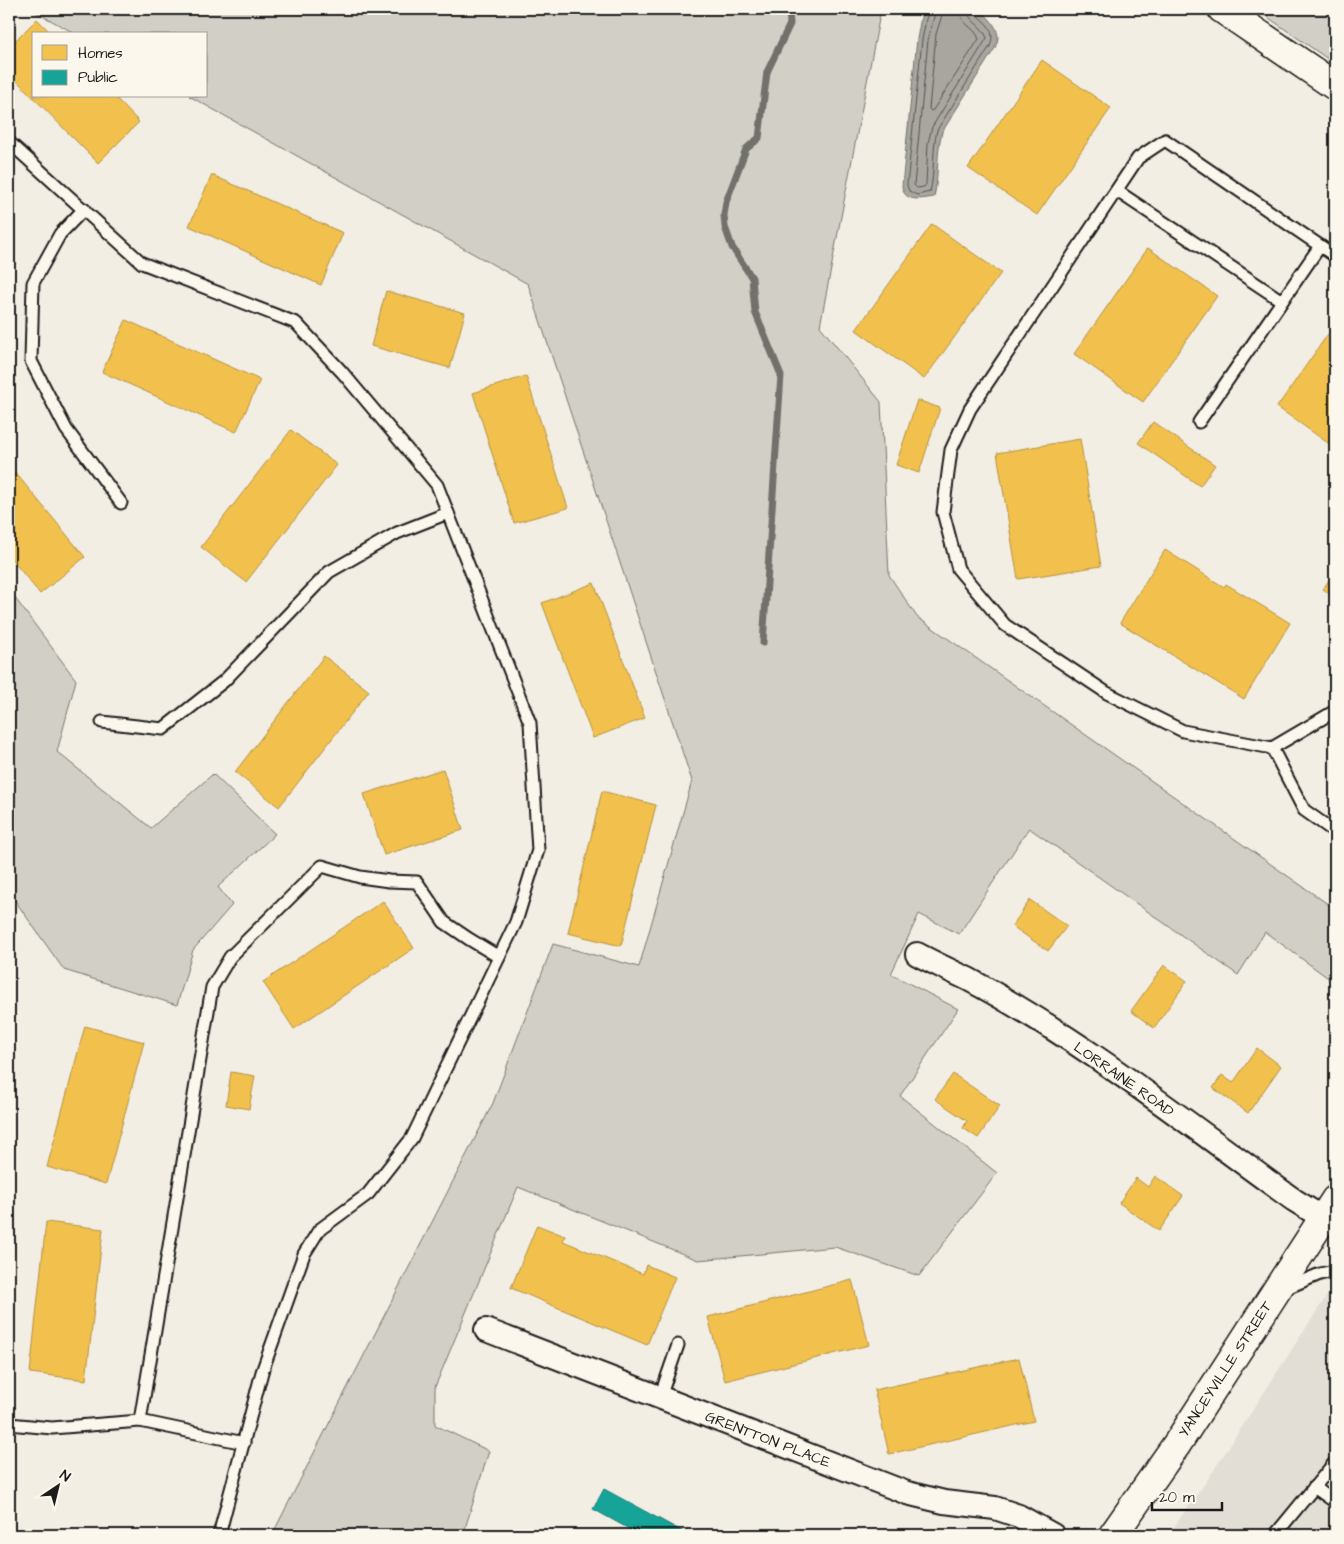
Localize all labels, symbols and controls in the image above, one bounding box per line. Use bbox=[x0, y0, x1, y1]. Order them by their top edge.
legend bbox=[32, 32, 208, 98]
text: Homes bbox=[78, 43, 123, 64]
text: Public bbox=[78, 67, 118, 88]
street label: LORRAINE ROAD bbox=[1069, 1037, 1178, 1122]
street label: YANCEYVILLE STREET bbox=[1173, 1296, 1278, 1442]
street label: GRENTTON PLACE bbox=[702, 1406, 834, 1473]
north arrow bbox=[32, 1462, 82, 1512]
text: N bbox=[56, 1465, 74, 1487]
scale bar bbox=[1152, 1479, 1222, 1511]
text: 20 m bbox=[1159, 1487, 1195, 1508]

